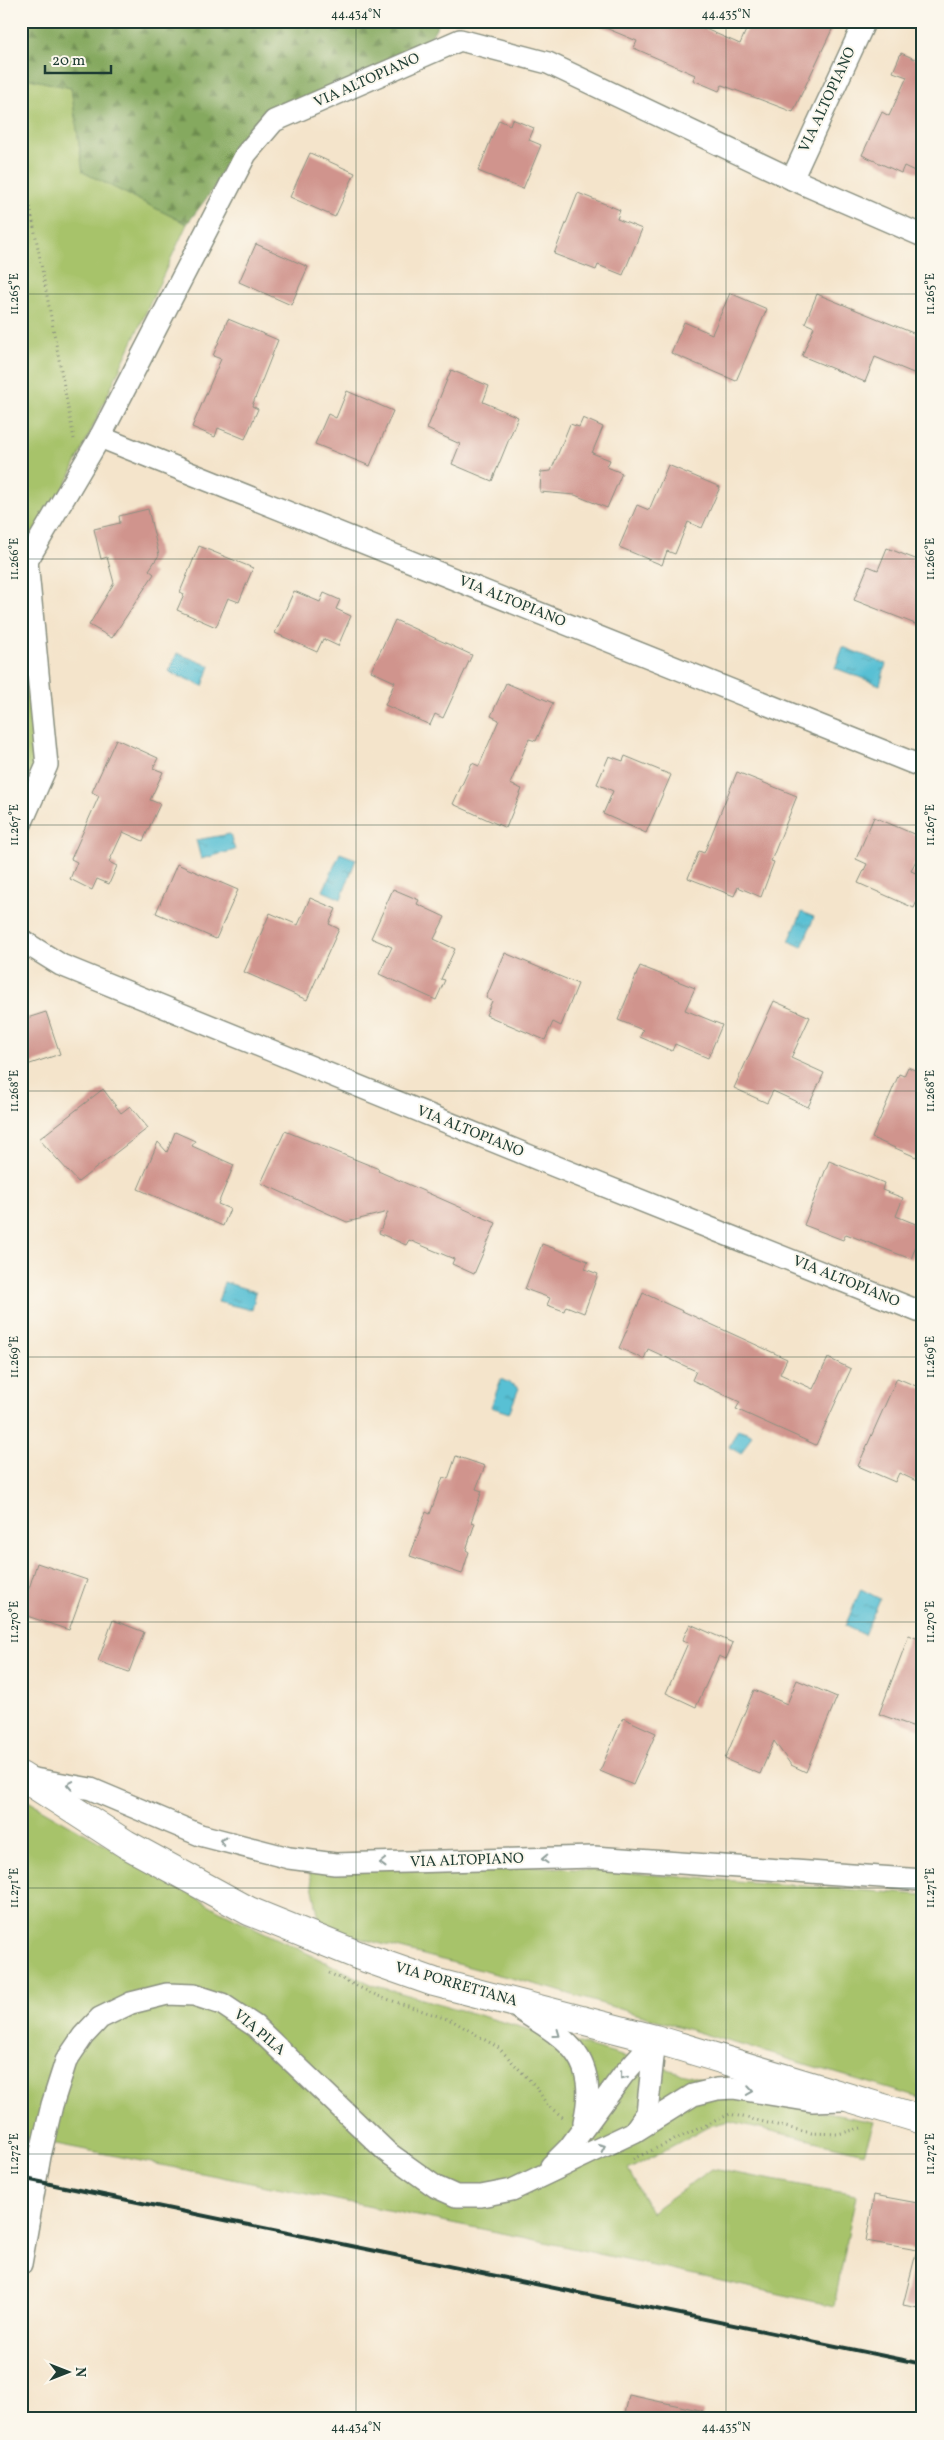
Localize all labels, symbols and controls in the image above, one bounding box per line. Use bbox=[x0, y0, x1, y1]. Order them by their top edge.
text: 44.434°N bbox=[331, 7, 381, 23]
text: 44.435°N bbox=[701, 7, 751, 23]
scale bar bbox=[45, 42, 111, 74]
street label: VIA ALTOPIANO bbox=[794, 44, 862, 156]
street label: VIA ALTOPIANO bbox=[311, 48, 423, 114]
text: 20 m bbox=[52, 51, 85, 72]
text: 11.265°E bbox=[7, 273, 23, 315]
text: 11.265°E bbox=[923, 273, 939, 315]
text: 11.266°E bbox=[7, 538, 23, 580]
text: 11.266°E bbox=[923, 538, 939, 580]
street label: VIA ALTOPIANO bbox=[455, 571, 569, 633]
text: 11.267°E bbox=[7, 804, 23, 846]
text: 11.267°E bbox=[923, 804, 939, 846]
text: 11.268°E bbox=[7, 1070, 23, 1112]
text: 11.268°E bbox=[923, 1070, 939, 1112]
street label: VIA ALTOPIANO bbox=[413, 1101, 527, 1163]
street label: VIA ALTOPIANO bbox=[789, 1251, 903, 1313]
text: 11.269°E bbox=[7, 1336, 23, 1378]
text: 11.269°E bbox=[923, 1336, 939, 1378]
text: 11.270°E bbox=[7, 1601, 23, 1643]
text: 11.270°E bbox=[923, 1601, 939, 1643]
one-way arrow bbox=[66, 1781, 75, 1791]
one-way arrow bbox=[219, 1836, 227, 1846]
street label: VIA ALTOPIANO bbox=[410, 1849, 524, 1873]
one-way arrow bbox=[541, 1854, 548, 1864]
one-way arrow bbox=[378, 1858, 386, 1869]
text: 11.271°E bbox=[7, 1868, 23, 1908]
text: 11.271°E bbox=[923, 1868, 939, 1908]
street label: VIA PORRETTANA bbox=[392, 1957, 520, 2013]
street label: VIA PILA bbox=[228, 2005, 290, 2061]
one-way arrow bbox=[552, 2028, 561, 2038]
one-way arrow bbox=[619, 2070, 628, 2079]
one-way arrow bbox=[746, 2085, 754, 2095]
text: 11.272°E bbox=[7, 2133, 23, 2175]
text: 11.272°E bbox=[923, 2133, 939, 2175]
one-way arrow bbox=[597, 2143, 606, 2153]
north arrow bbox=[42, 2348, 92, 2398]
text: N bbox=[70, 2367, 89, 2377]
text: 44.434°N bbox=[331, 2420, 381, 2436]
text: 44.435°N bbox=[701, 2420, 751, 2436]

